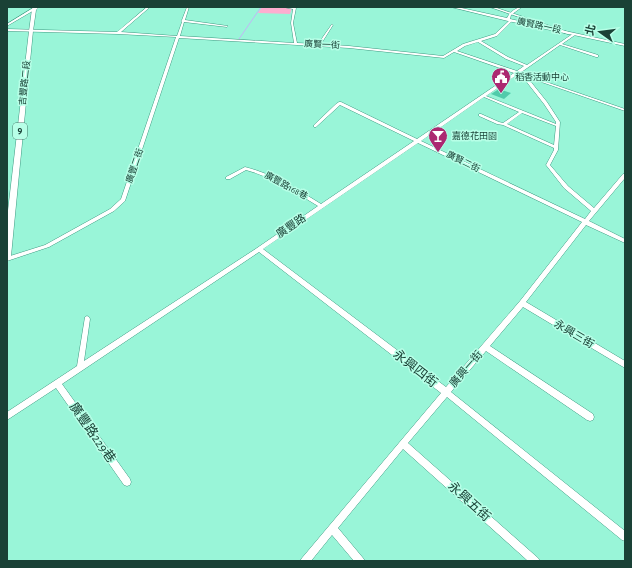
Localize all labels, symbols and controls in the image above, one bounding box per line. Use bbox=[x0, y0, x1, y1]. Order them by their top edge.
north arrow bbox=[580, 12, 620, 52]
street label: 廣賢路一段 bbox=[516, 16, 562, 35]
text: 北 bbox=[584, 23, 597, 36]
street label: 廣賢一街 bbox=[304, 39, 340, 50]
street label: 吉豐路二段 bbox=[17, 60, 32, 106]
public building icon: 稻香活動中心 bbox=[490, 66, 512, 94]
place label: 稻香活動中心 bbox=[515, 72, 569, 82]
road number: 9 bbox=[13, 123, 27, 139]
bar icon: 嘉德花田園 bbox=[427, 125, 449, 153]
place label: 嘉德花田園 bbox=[452, 130, 497, 141]
street label: 廣豐二街 bbox=[124, 147, 145, 184]
street label: 廣賢二街 bbox=[445, 149, 482, 174]
street label: 廣豐路168巷 bbox=[263, 170, 309, 201]
street label: 廣豐路 bbox=[274, 211, 308, 240]
street label: 永興三街 bbox=[552, 317, 596, 350]
street label: 永興四街 bbox=[391, 347, 440, 390]
street label: 廣興一街 bbox=[447, 348, 485, 389]
street label: 廣豐路229巷 bbox=[67, 400, 118, 465]
street label: 永興五街 bbox=[445, 479, 493, 524]

